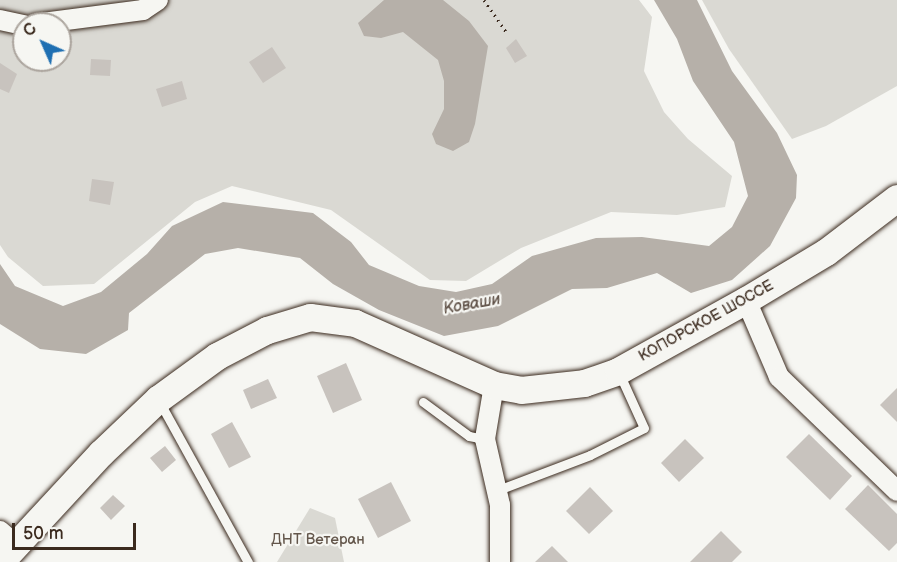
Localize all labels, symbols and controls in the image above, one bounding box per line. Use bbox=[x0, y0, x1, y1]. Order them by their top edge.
north arrow bbox=[12, 12, 72, 72]
text: С bbox=[20, 20, 41, 41]
street label: КОПОРСКОЕ ШОССЕ bbox=[636, 276, 776, 366]
water label: Коваши bbox=[442, 291, 502, 319]
scale bar bbox=[15, 511, 140, 549]
text: 50 m bbox=[23, 523, 64, 544]
park label: ДНТ Ветеран bbox=[271, 531, 365, 549]

